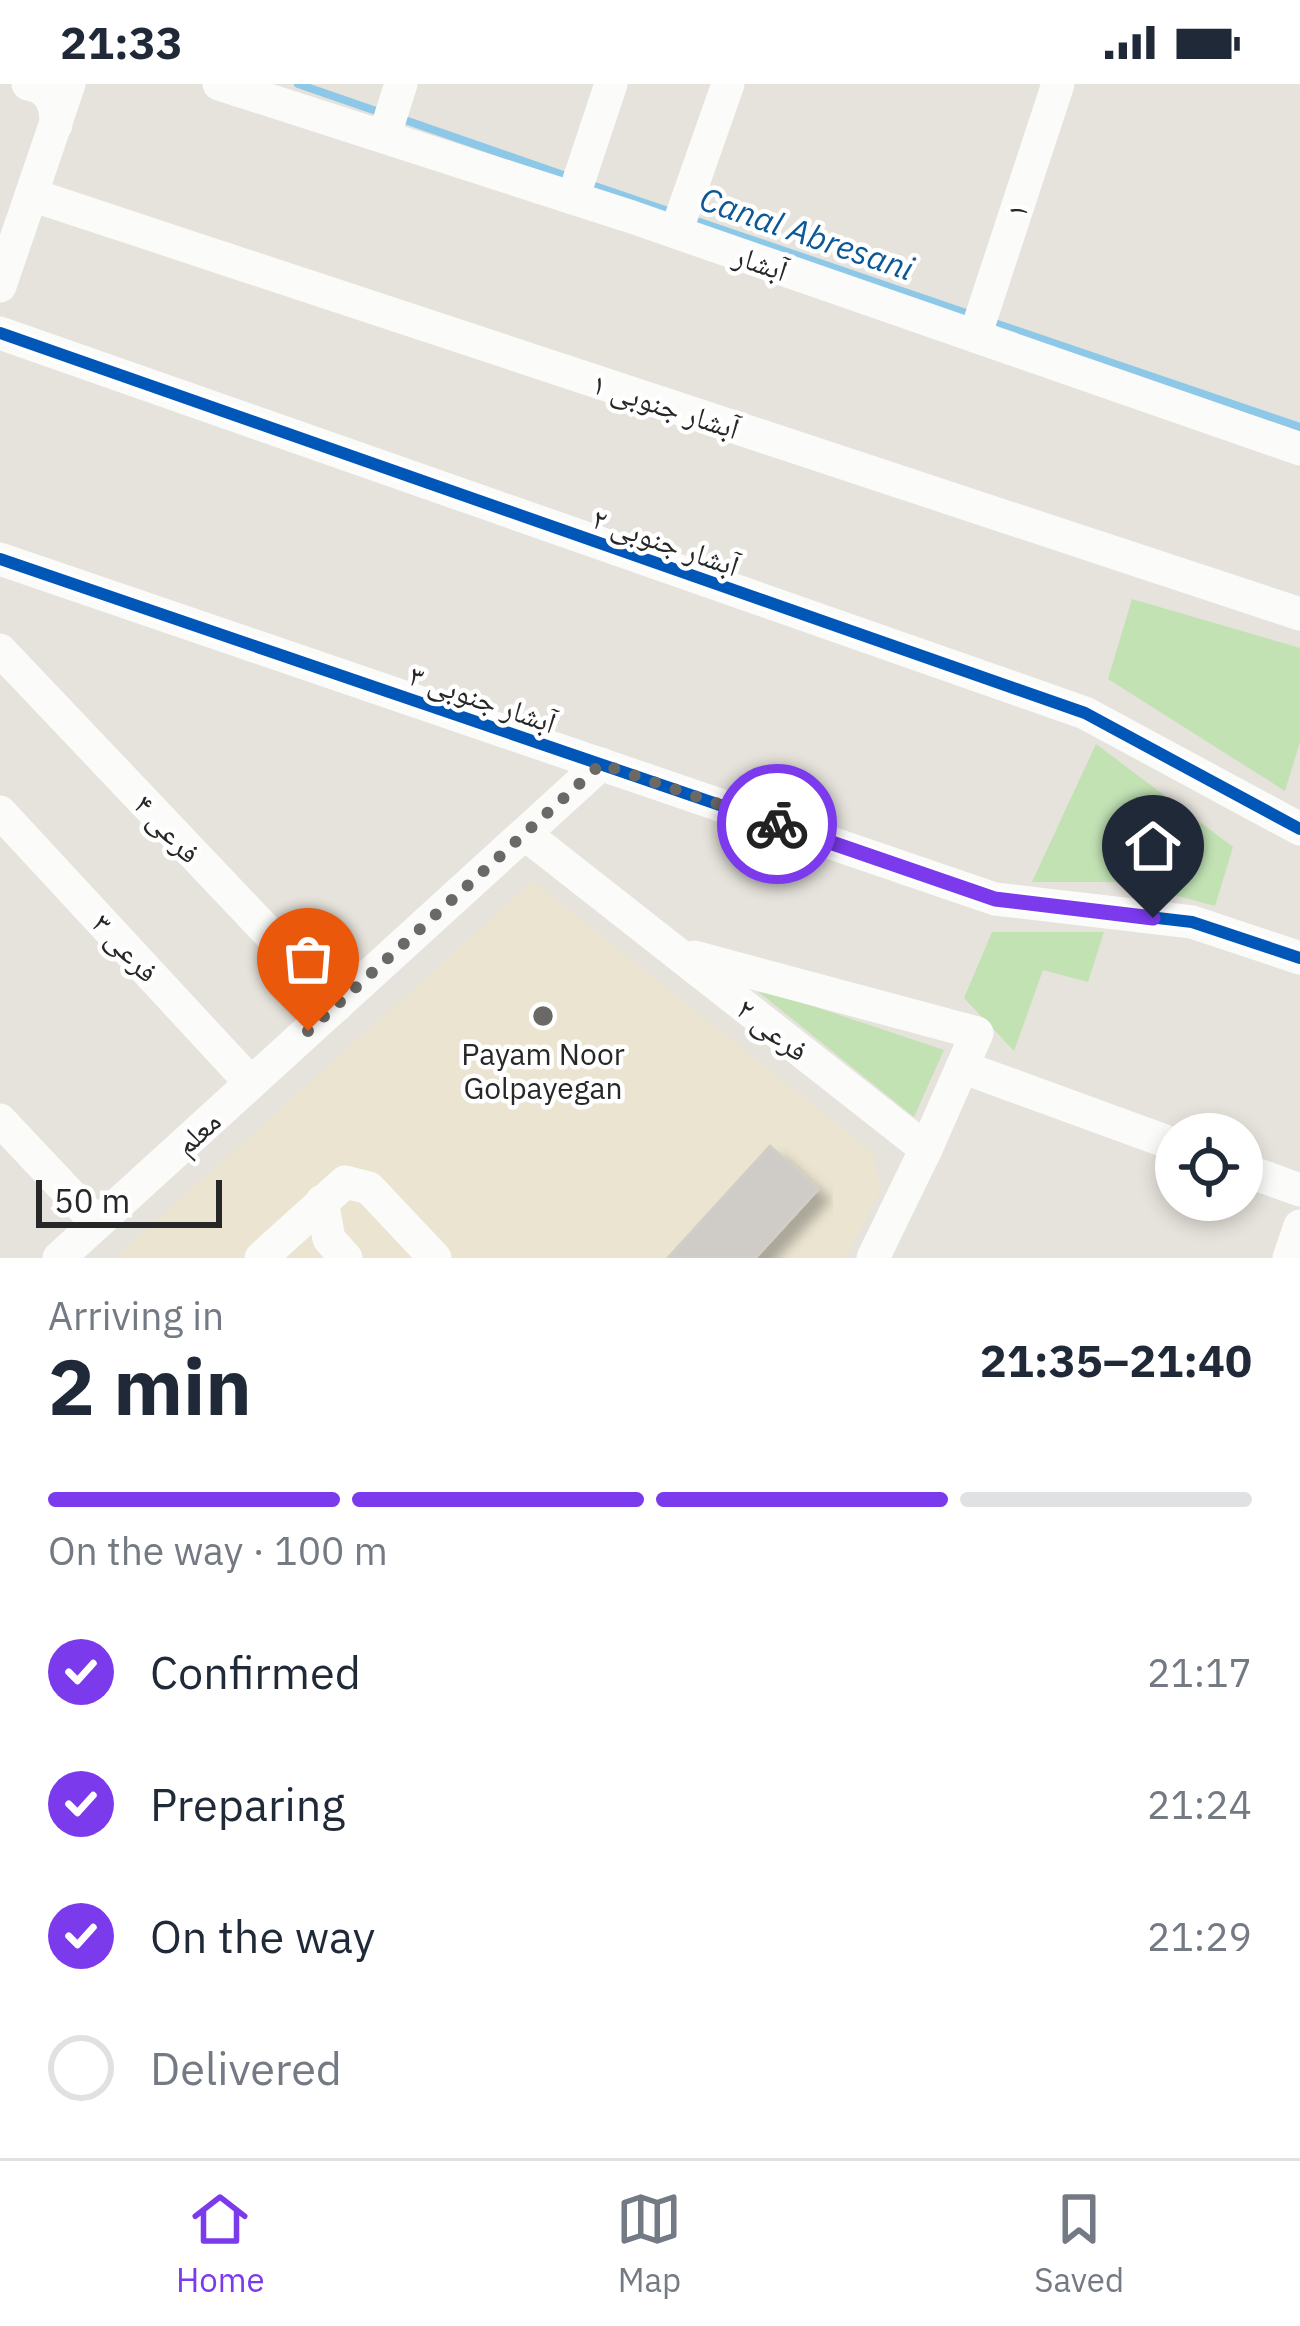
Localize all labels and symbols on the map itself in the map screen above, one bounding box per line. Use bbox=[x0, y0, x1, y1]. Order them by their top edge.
water label: Canal Abresani bbox=[694, 176, 920, 290]
street label: ۱ bbox=[995, 198, 1037, 222]
street label: آبشار bbox=[728, 234, 794, 290]
street label: آبشار جنوبی ۱ bbox=[587, 363, 746, 448]
street label: آبشار جنوبی ۲ bbox=[587, 498, 746, 585]
street label: آبشار جنوبی ۳ bbox=[404, 655, 563, 742]
courier bbox=[717, 764, 837, 884]
street label: فرعی ۴ bbox=[126, 785, 210, 871]
pin bbox=[1102, 795, 1204, 918]
street label: فرعی ۳ bbox=[84, 904, 168, 990]
pin bbox=[257, 908, 359, 1031]
street label: فرعی ۲ bbox=[729, 989, 817, 1069]
marker: Payam Noor Golpayegan bbox=[530, 1003, 556, 1029]
place label: Payam Noor Golpayegan bbox=[461, 1034, 625, 1107]
street label: معلم bbox=[166, 1101, 230, 1164]
scale bar bbox=[36, 1174, 222, 1227]

